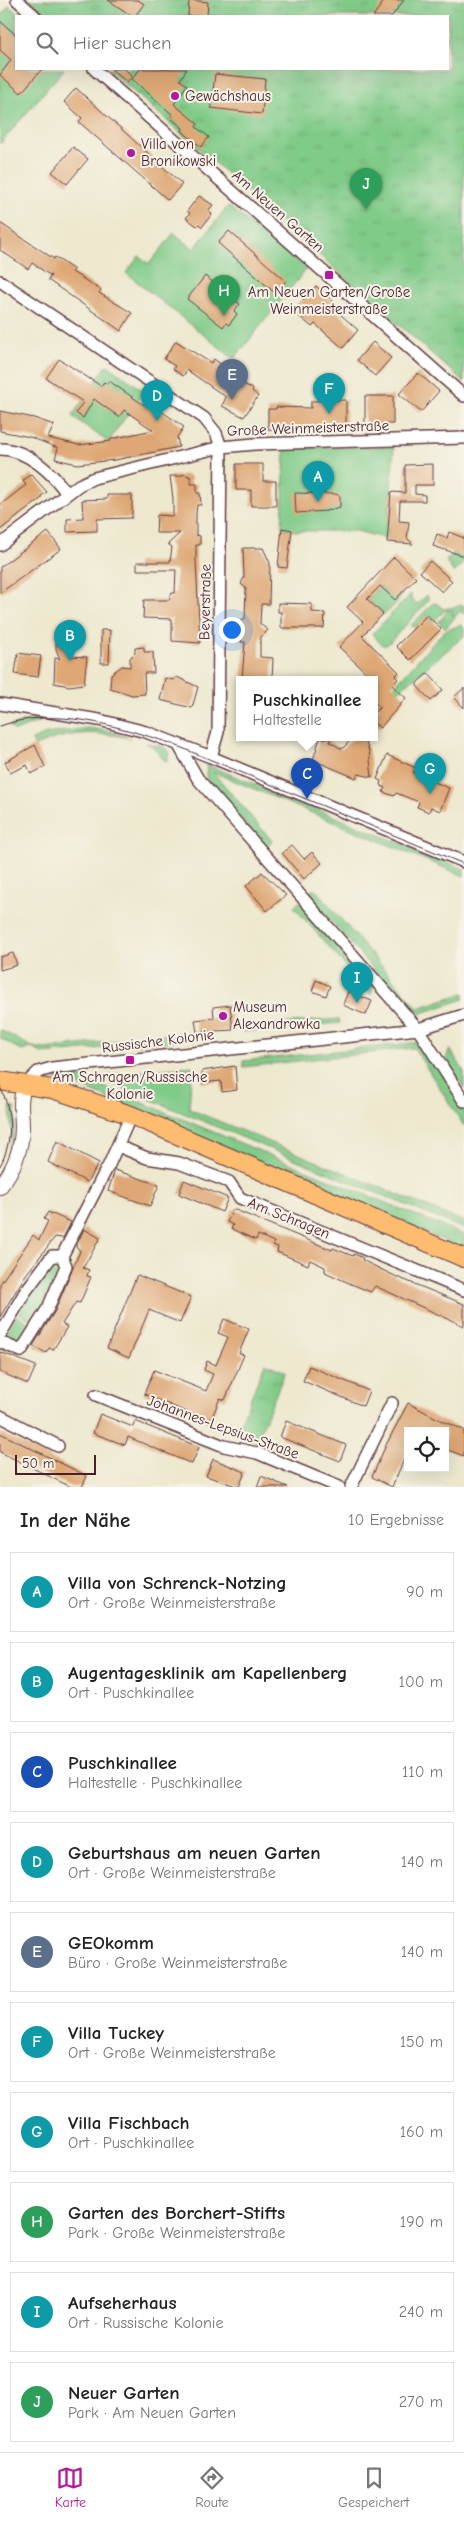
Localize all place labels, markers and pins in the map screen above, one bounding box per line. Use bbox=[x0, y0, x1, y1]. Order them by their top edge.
place label: Gewächshaus bbox=[185, 87, 271, 105]
marker: Gewächshaus bbox=[169, 90, 181, 102]
place label: Villa von Bronikowski bbox=[141, 135, 216, 170]
marker: Villa von Bronikowski bbox=[125, 147, 137, 159]
pin: J bbox=[350, 168, 382, 209]
marker: Am Neuen Garten/Große Weinmeisterstraße bbox=[323, 269, 335, 281]
pin: H bbox=[208, 275, 240, 316]
place label: Am Neuen Garten/Große Weinmeisterstraße bbox=[248, 283, 411, 318]
pin: E bbox=[216, 359, 248, 400]
pin: F bbox=[313, 373, 345, 414]
pin: D bbox=[141, 380, 173, 421]
pin: A bbox=[302, 461, 334, 502]
pin: B bbox=[54, 620, 86, 661]
pin: G bbox=[414, 753, 446, 794]
pin: C bbox=[291, 758, 323, 799]
pin: I bbox=[341, 962, 373, 1003]
place label: Museum Alexandrowka bbox=[233, 998, 320, 1033]
marker: Museum Alexandrowka bbox=[217, 1010, 229, 1022]
marker: Am Schragen/Russische Kolonie bbox=[124, 1054, 136, 1066]
place label: Am Schragen/Russische Kolonie bbox=[53, 1068, 208, 1103]

